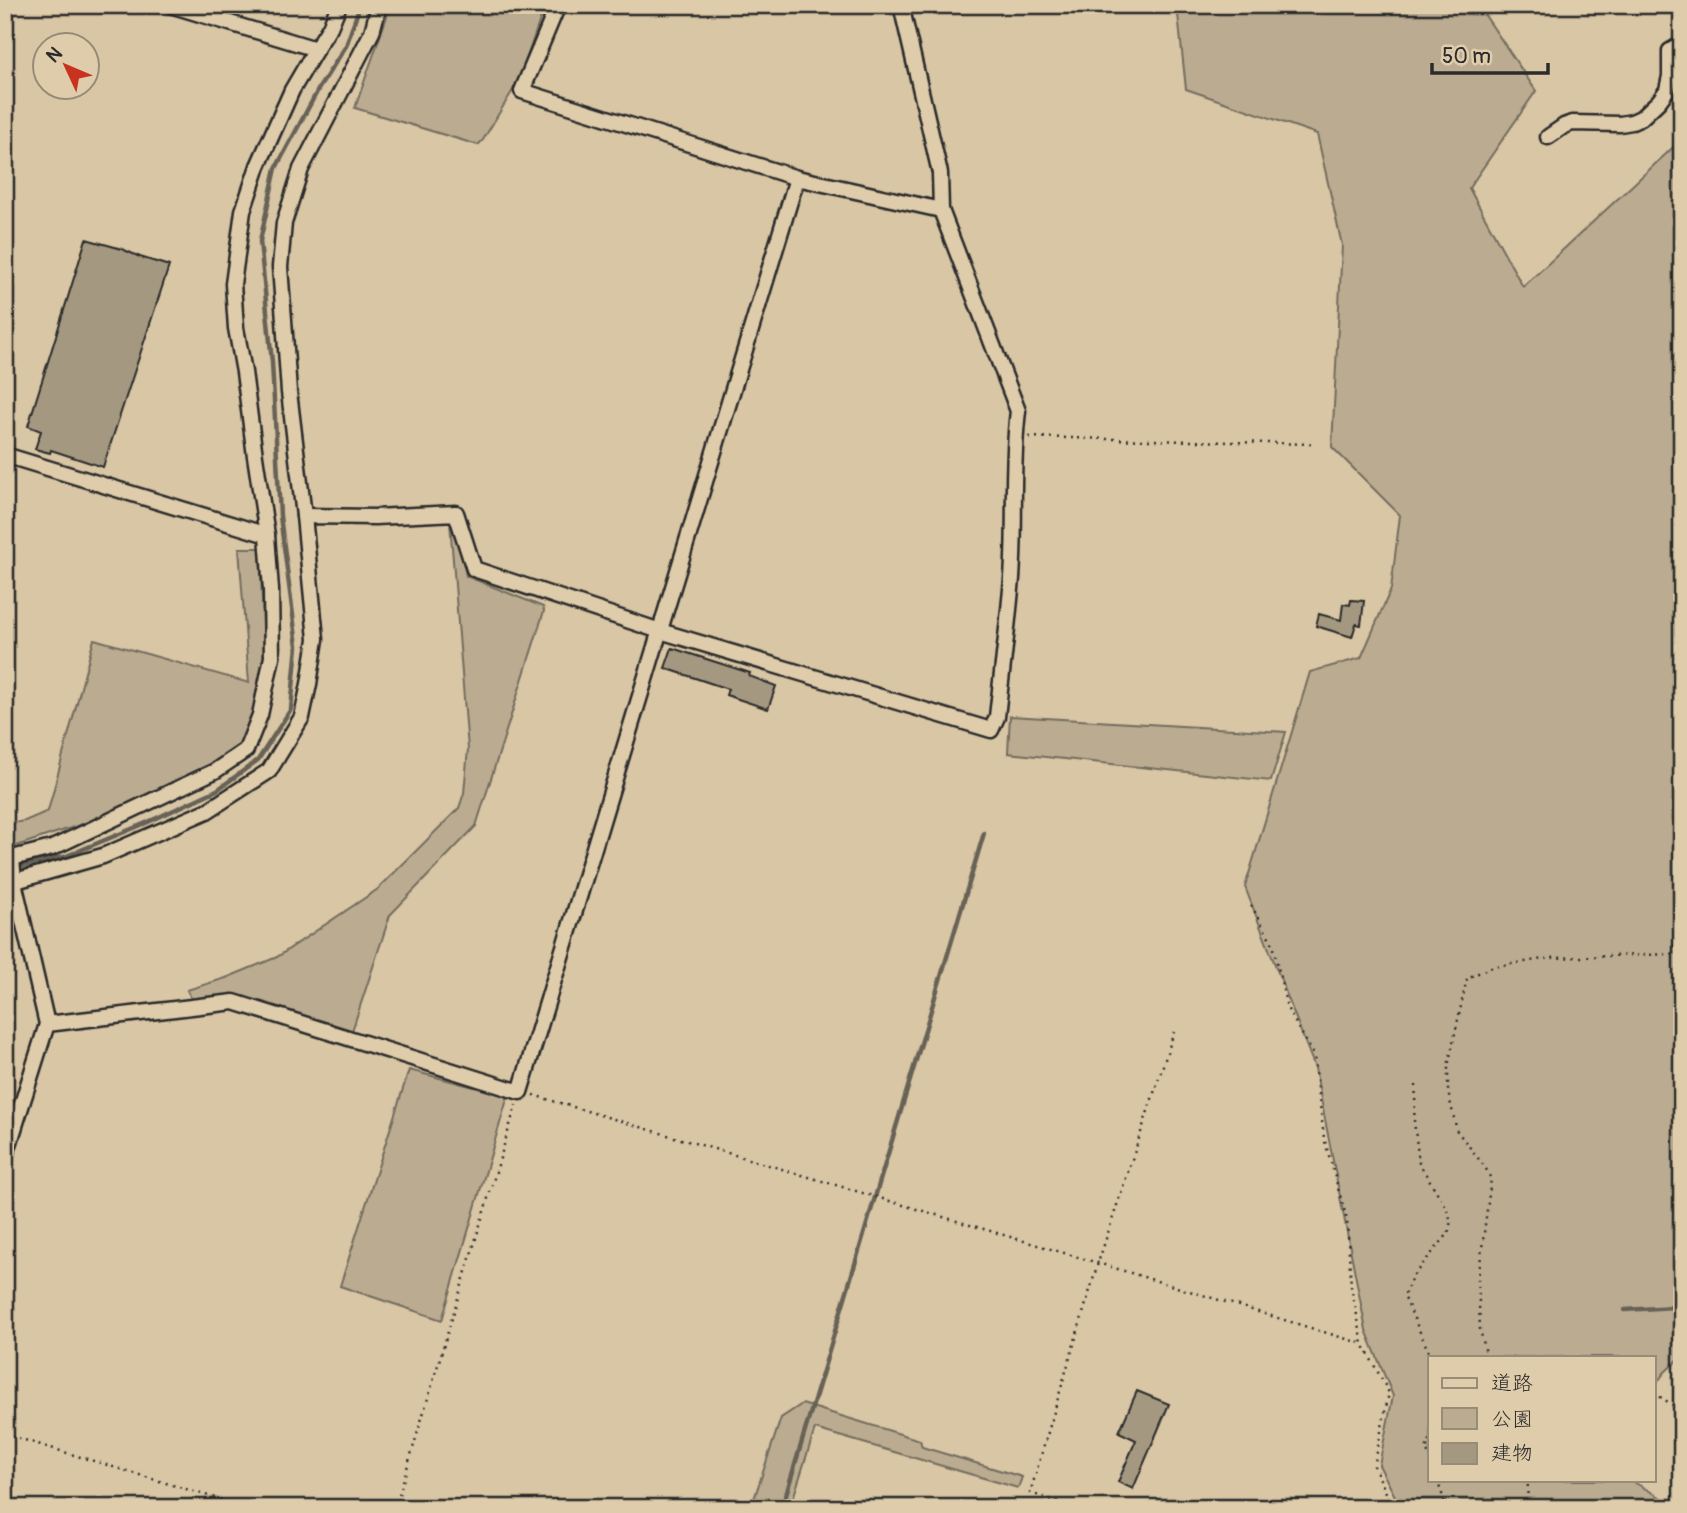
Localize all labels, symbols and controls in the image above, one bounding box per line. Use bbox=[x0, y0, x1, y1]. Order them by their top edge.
north arrow bbox=[32, 32, 102, 102]
scale bar bbox=[1432, 32, 1547, 76]
text: N bbox=[41, 42, 68, 68]
text: 50 m bbox=[1442, 43, 1491, 70]
legend bbox=[1428, 1356, 1656, 1482]
text: 道路 bbox=[1491, 1370, 1533, 1397]
text: 公園 bbox=[1491, 1406, 1533, 1433]
text: 建物 bbox=[1491, 1440, 1533, 1467]

